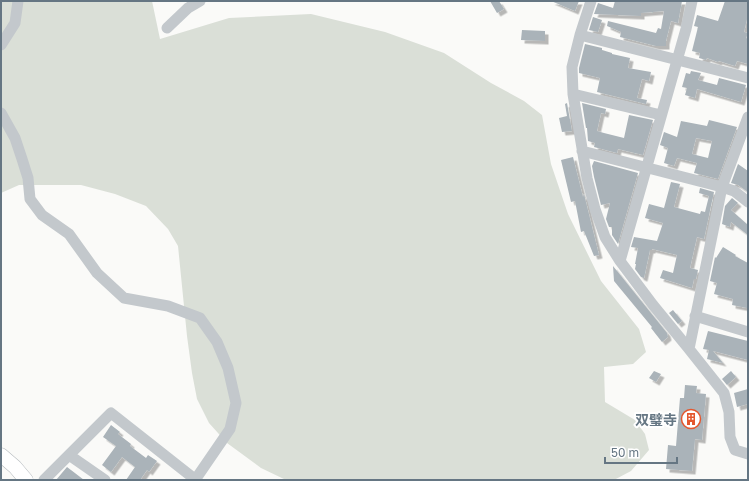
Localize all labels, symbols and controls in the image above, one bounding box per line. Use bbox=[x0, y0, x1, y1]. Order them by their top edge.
building icon: 双璧寺 bbox=[680, 408, 702, 430]
place label: 双璧寺 bbox=[635, 411, 677, 428]
scale bar bbox=[605, 439, 677, 465]
text: 50 m bbox=[611, 445, 639, 460]

